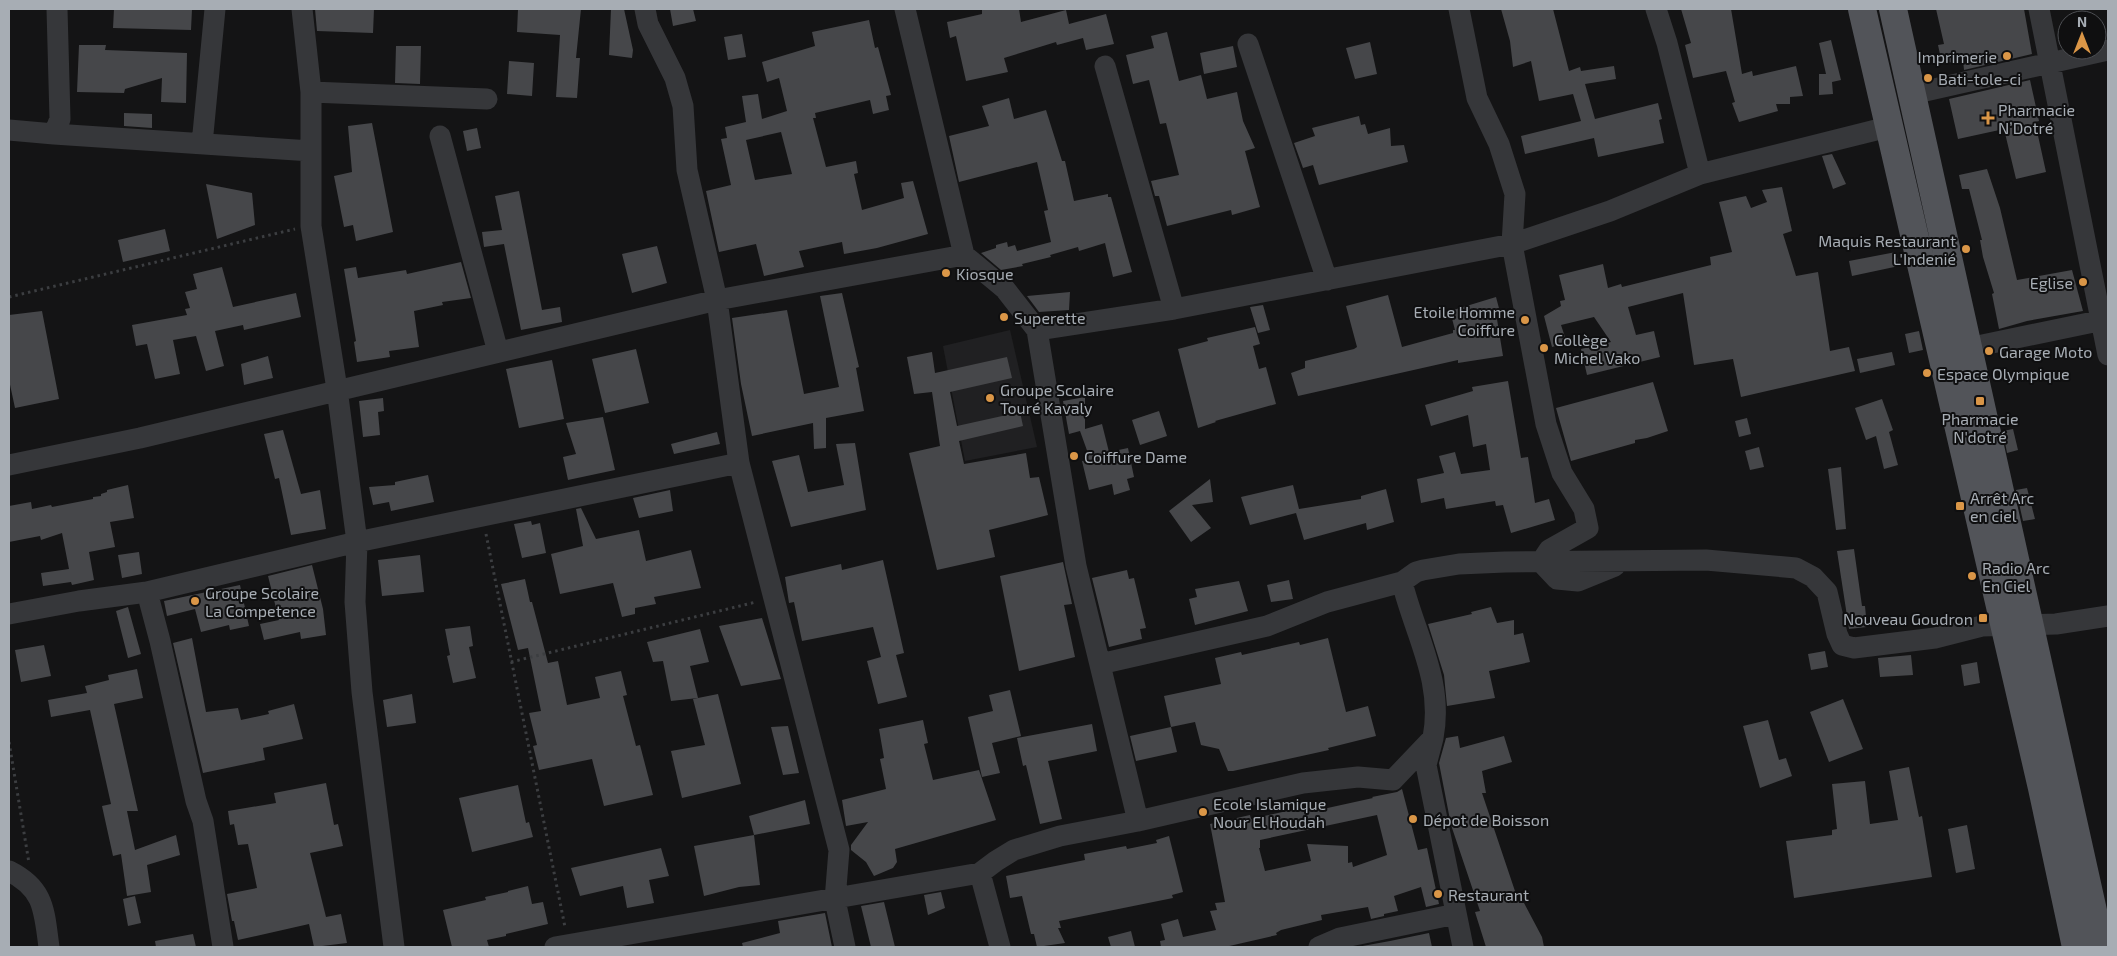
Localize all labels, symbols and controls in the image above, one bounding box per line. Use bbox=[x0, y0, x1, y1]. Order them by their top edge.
north arrow bbox=[2057, 10, 2107, 60]
text: N bbox=[2077, 13, 2087, 30]
place label: Imprimerie bbox=[1918, 47, 1997, 66]
marker: Imprimerie bbox=[2001, 50, 2013, 62]
place label: Bati-tole-ci bbox=[1938, 69, 2021, 88]
marker: Bati-tole-ci bbox=[1922, 72, 1934, 84]
place label: Pharmacie N’Dotré bbox=[1998, 100, 2075, 137]
marker: Pharmacie N’Dotré bbox=[1982, 112, 1994, 124]
place label: Maquis Restaurant L'Indenié bbox=[1818, 231, 1956, 268]
marker: Maquis Restaurant L'Indenié bbox=[1960, 243, 1972, 255]
place label: Kiosque bbox=[956, 264, 1013, 283]
marker: Kiosque bbox=[940, 267, 952, 279]
place label: Eglise bbox=[2030, 273, 2073, 292]
marker: Eglise bbox=[2077, 276, 2089, 288]
place label: Etoile Homme Coiffure bbox=[1414, 302, 1515, 339]
place label: Superette bbox=[1014, 308, 1086, 327]
marker: Superette bbox=[998, 311, 1010, 323]
marker: Etoile Homme Coiffure bbox=[1519, 314, 1531, 326]
place label: Collège Michel Vako bbox=[1554, 330, 1640, 367]
marker: Collège Michel Vako bbox=[1538, 342, 1550, 354]
place label: Garage Moto bbox=[1999, 342, 2092, 361]
marker: Garage Moto bbox=[1983, 345, 1995, 357]
place label: Espace Olympique bbox=[1937, 364, 2070, 383]
marker: Espace Olympique bbox=[1921, 367, 1933, 379]
place label: Groupe Scolaire Touré Kavaly bbox=[1000, 380, 1114, 417]
marker: Groupe Scolaire Touré Kavaly bbox=[984, 392, 996, 404]
marker: Pharmacie N'dotré bbox=[1974, 395, 1986, 407]
place label: Pharmacie N'dotré bbox=[1941, 409, 2019, 446]
place label: Coiffure Dame bbox=[1084, 447, 1187, 466]
marker: Coiffure Dame bbox=[1068, 450, 1080, 462]
place label: Arrêt Arc en ciel bbox=[1970, 488, 2035, 525]
marker: Arrêt Arc en ciel bbox=[1954, 500, 1966, 512]
place label: Radio Arc En Ciel bbox=[1982, 558, 2050, 595]
marker: Radio Arc En Ciel bbox=[1966, 570, 1978, 582]
place label: Groupe Scolaire La Competence bbox=[205, 583, 319, 620]
marker: Groupe Scolaire La Competence bbox=[189, 595, 201, 607]
place label: Nouveau Goudron bbox=[1843, 609, 1973, 628]
marker: Nouveau Goudron bbox=[1977, 612, 1989, 624]
place label: Ecole Islamique Nour El Houdah bbox=[1213, 794, 1326, 831]
marker: Ecole Islamique Nour El Houdah bbox=[1197, 806, 1209, 818]
place label: Dépot de Boisson bbox=[1423, 810, 1549, 829]
marker: Dépot de Boisson bbox=[1407, 813, 1419, 825]
place label: Restaurant bbox=[1448, 885, 1529, 904]
marker: Restaurant bbox=[1432, 888, 1444, 900]

